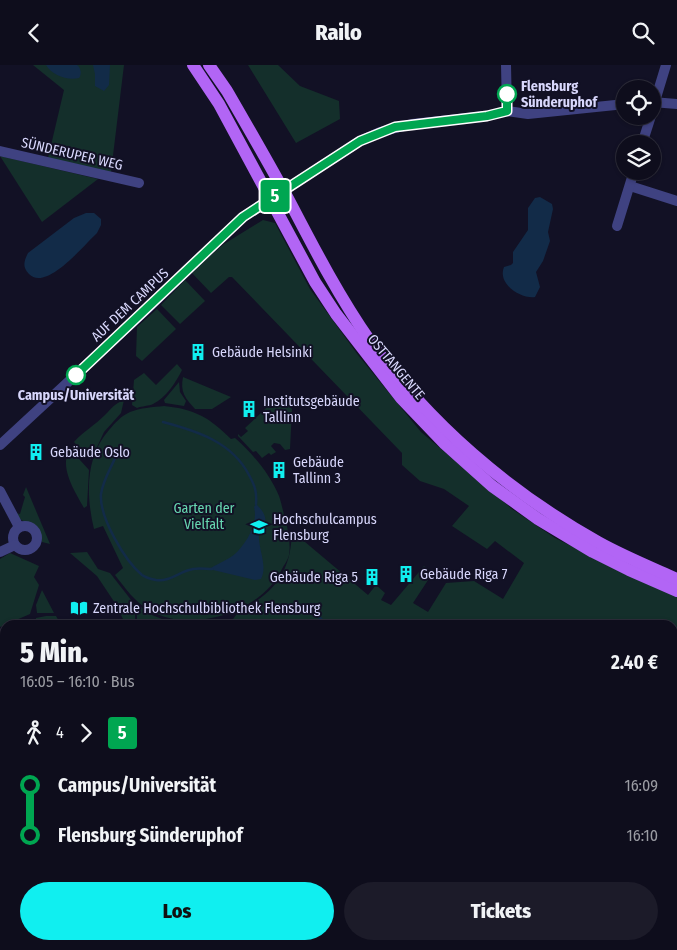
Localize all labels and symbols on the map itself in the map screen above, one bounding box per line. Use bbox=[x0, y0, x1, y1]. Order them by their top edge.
place label: Flensburg Sünderuphof bbox=[521, 78, 598, 111]
marker: Flensburg Sünderuphof bbox=[497, 84, 517, 104]
street label: SÜNDERUPER WEG bbox=[19, 133, 125, 174]
line badge: 5 bbox=[259, 180, 291, 212]
street label: AUF DEM CAMPUS bbox=[88, 265, 172, 345]
street label: OSTTANGENTE bbox=[364, 331, 428, 403]
building icon: Gebäude Helsinki bbox=[188, 342, 208, 362]
place label: Gebäude Helsinki bbox=[212, 344, 312, 361]
marker: Campus/Universität bbox=[66, 365, 86, 385]
place label: Campus/Universität bbox=[18, 387, 135, 404]
place label: Institutsgebäude Tallinn bbox=[263, 393, 360, 426]
building icon: Institutsgebäude Tallinn bbox=[239, 399, 259, 419]
building icon: Gebäude Oslo bbox=[26, 442, 46, 462]
place label: Gebäude Oslo bbox=[50, 444, 130, 461]
place label: Gebäude Tallinn 3 bbox=[293, 454, 344, 487]
building icon: Gebäude Tallinn 3 bbox=[269, 460, 289, 480]
park label: Garten der Vielfalt bbox=[173, 500, 235, 533]
place label: Hochschulcampus Flensburg bbox=[273, 511, 377, 544]
school or university icon: Hochschulcampus Flensburg bbox=[249, 517, 269, 537]
building icon: Gebäude Riga 7 bbox=[396, 564, 416, 584]
place label: Gebäude Riga 7 bbox=[420, 566, 508, 583]
building icon: Gebäude Riga 5 bbox=[362, 567, 382, 587]
place label: Gebäude Riga 5 bbox=[270, 569, 358, 586]
library icon: Zentrale Hochschulbibliothek Flensburg bbox=[69, 598, 89, 618]
place label: Zentrale Hochschulbibliothek Flensburg bbox=[93, 600, 321, 617]

